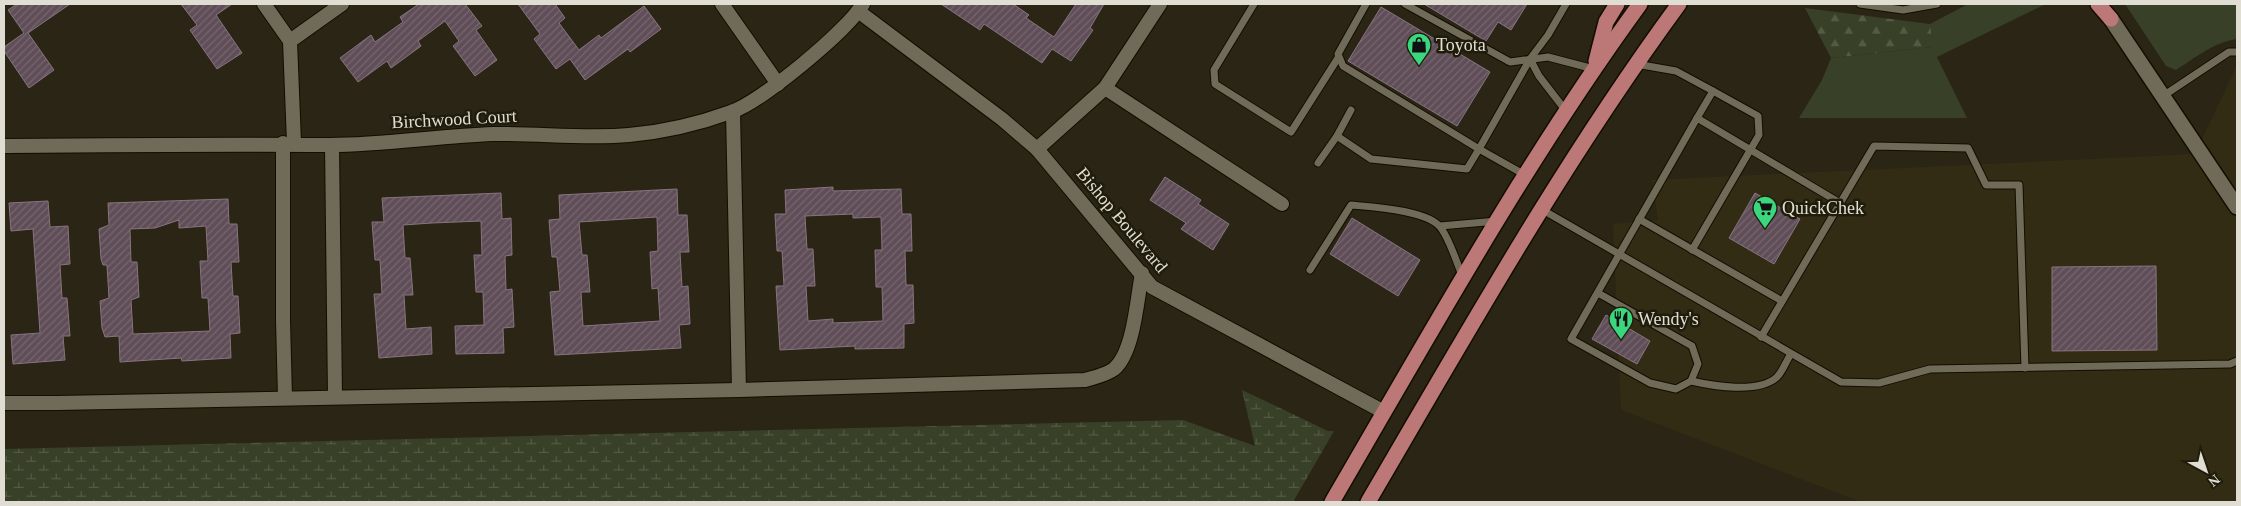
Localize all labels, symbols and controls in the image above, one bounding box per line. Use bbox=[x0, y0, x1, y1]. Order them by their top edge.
shop icon: Toyota bbox=[1406, 32, 1432, 66]
place label: Toyota bbox=[1436, 35, 1486, 55]
street label: Birchwood Court bbox=[391, 106, 517, 132]
street label: Bishop Boulevard bbox=[1072, 164, 1172, 276]
supermarket icon: QuickChek bbox=[1752, 195, 1778, 229]
place label: QuickChek bbox=[1782, 198, 1864, 218]
restaurant icon: Wendy's bbox=[1608, 306, 1634, 340]
place label: Wendy's bbox=[1638, 309, 1699, 329]
north arrow bbox=[2181, 446, 2231, 496]
text: N bbox=[2205, 472, 2223, 490]

